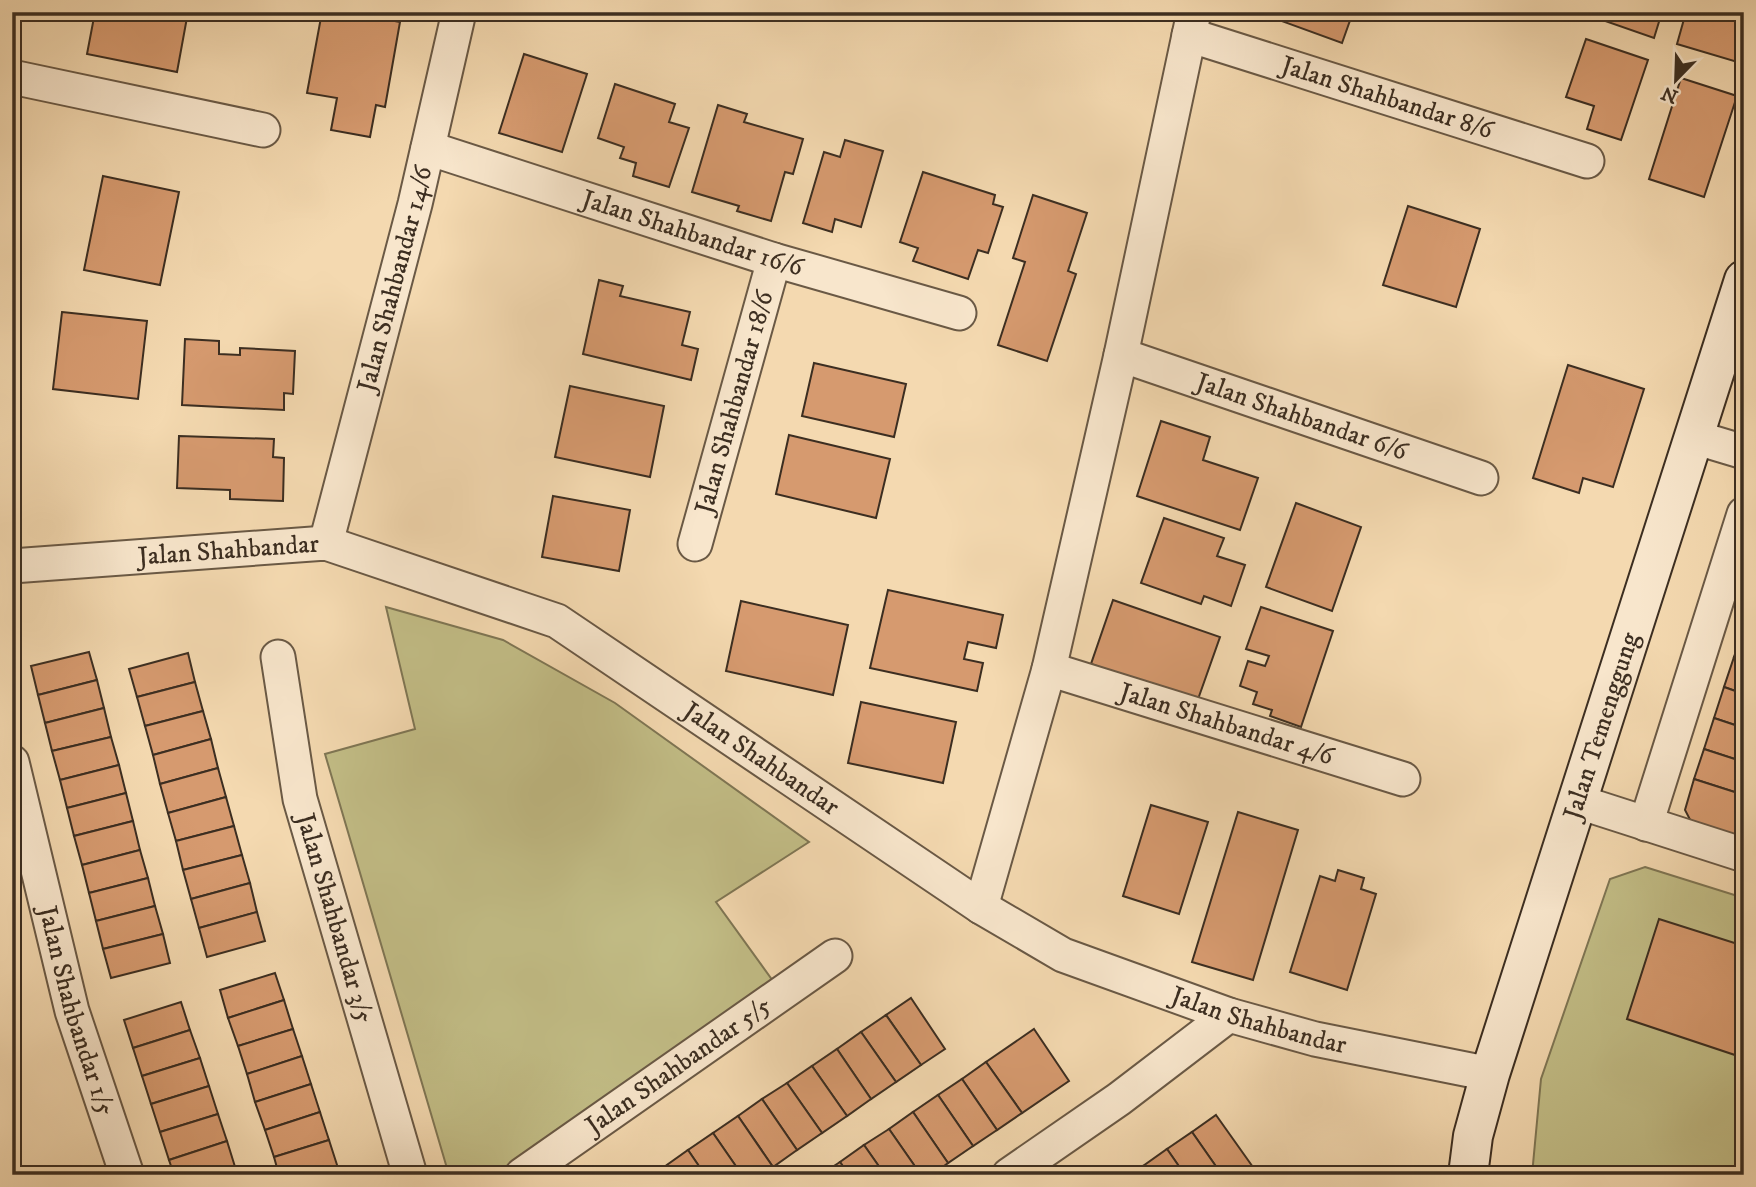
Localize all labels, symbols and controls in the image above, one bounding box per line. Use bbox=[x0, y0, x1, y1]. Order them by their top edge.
north arrow bbox=[1640, 46, 1710, 116]
street label: Jalan Shahbandar 8/6 bbox=[1275, 48, 1499, 147]
text: N bbox=[1658, 80, 1682, 108]
street label: Jalan Shahbandar 14/6 bbox=[349, 161, 440, 397]
street label: Jalan Shahbandar 16/6 bbox=[576, 182, 808, 284]
street label: Jalan Shahbandar 18/6 bbox=[687, 286, 782, 520]
street label: Jalan Shahbandar 6/6 bbox=[1190, 365, 1413, 469]
street label: Jalan Shahbandar bbox=[135, 527, 320, 573]
street label: Jalan Temenggung bbox=[1555, 628, 1647, 826]
street label: Jalan Shahbandar 4/6 bbox=[1114, 675, 1339, 773]
street label: Jalan Shahbandar bbox=[675, 693, 846, 823]
street label: Jalan Shahbandar 3/5 bbox=[288, 808, 381, 1027]
street label: Jalan Shahbandar 1/5 bbox=[30, 901, 122, 1120]
street label: Jalan Shahbandar bbox=[1165, 978, 1350, 1061]
street label: Jalan Shahbandar 5/5 bbox=[578, 989, 778, 1143]

